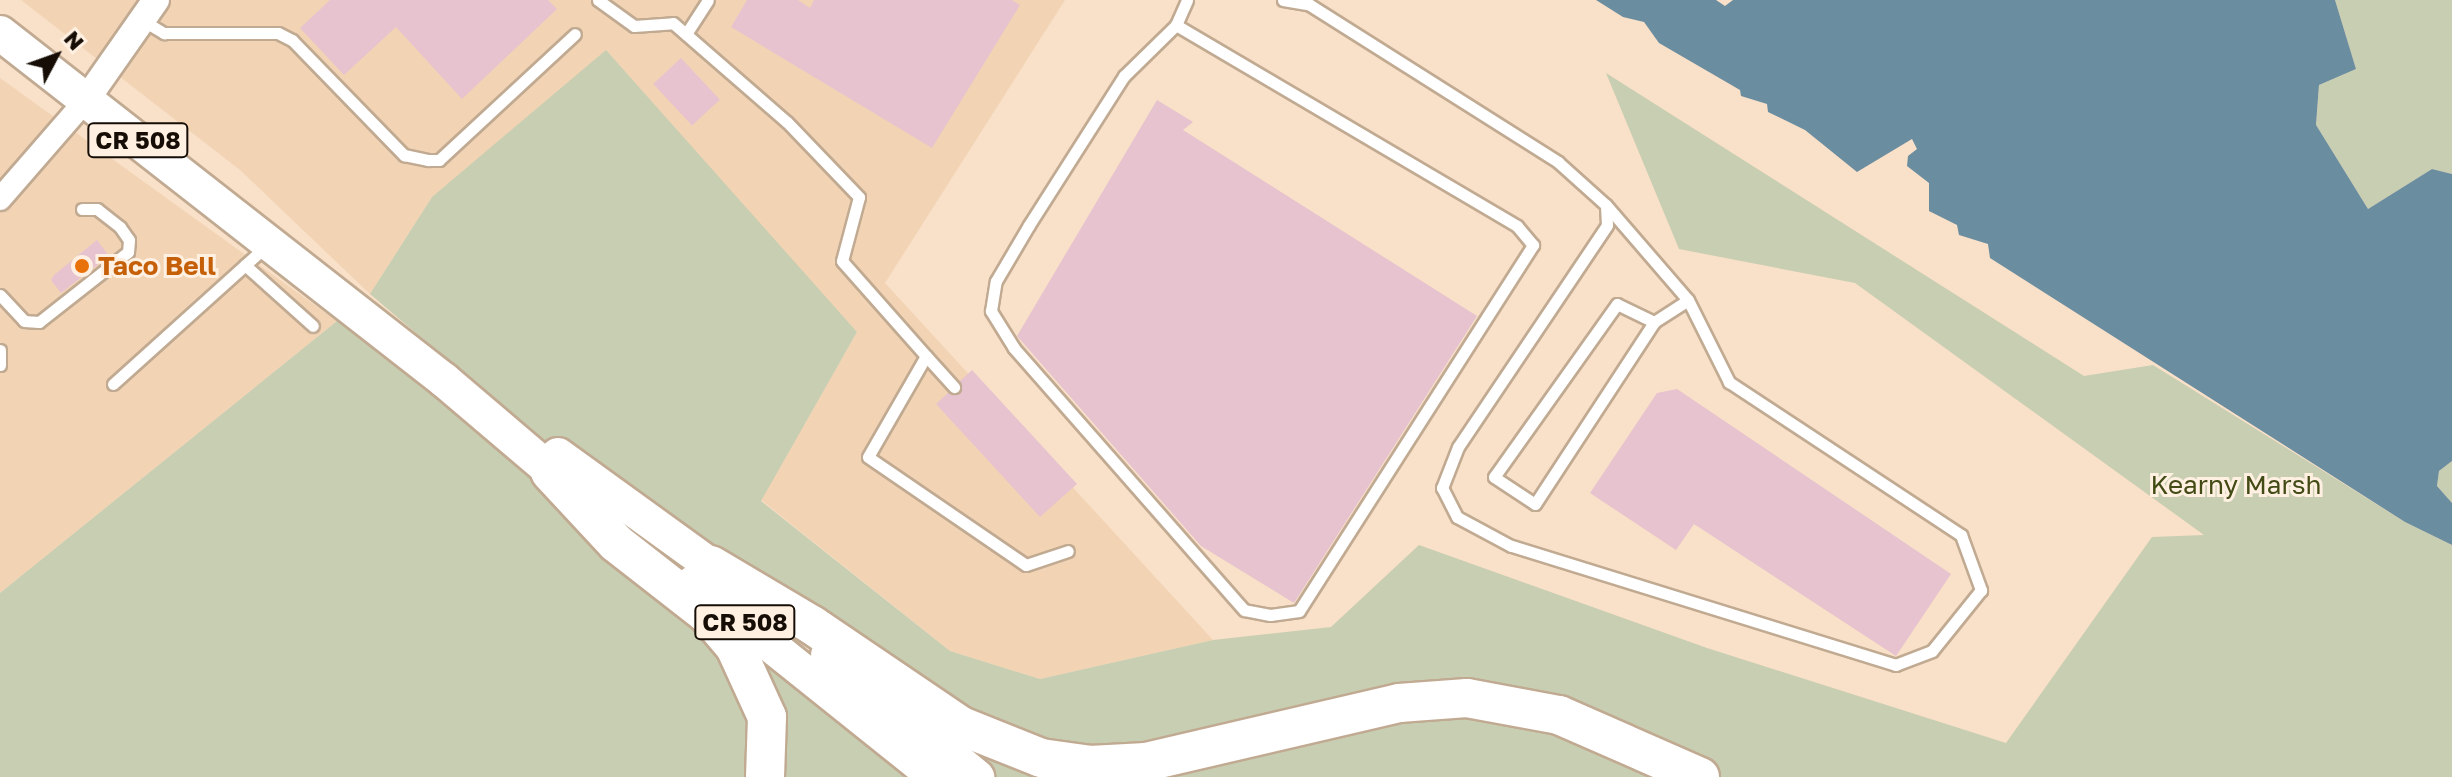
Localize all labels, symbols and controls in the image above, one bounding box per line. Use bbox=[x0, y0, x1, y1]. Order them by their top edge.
north arrow bbox=[16, 16, 96, 96]
text: N bbox=[59, 25, 90, 55]
road number: CR 508 bbox=[86, 120, 190, 160]
place label: Taco Bell bbox=[98, 250, 216, 282]
marker: Taco Bell bbox=[73, 257, 91, 275]
park label: Kearny Marsh bbox=[2151, 469, 2321, 501]
road number: CR 508 bbox=[693, 602, 797, 642]

